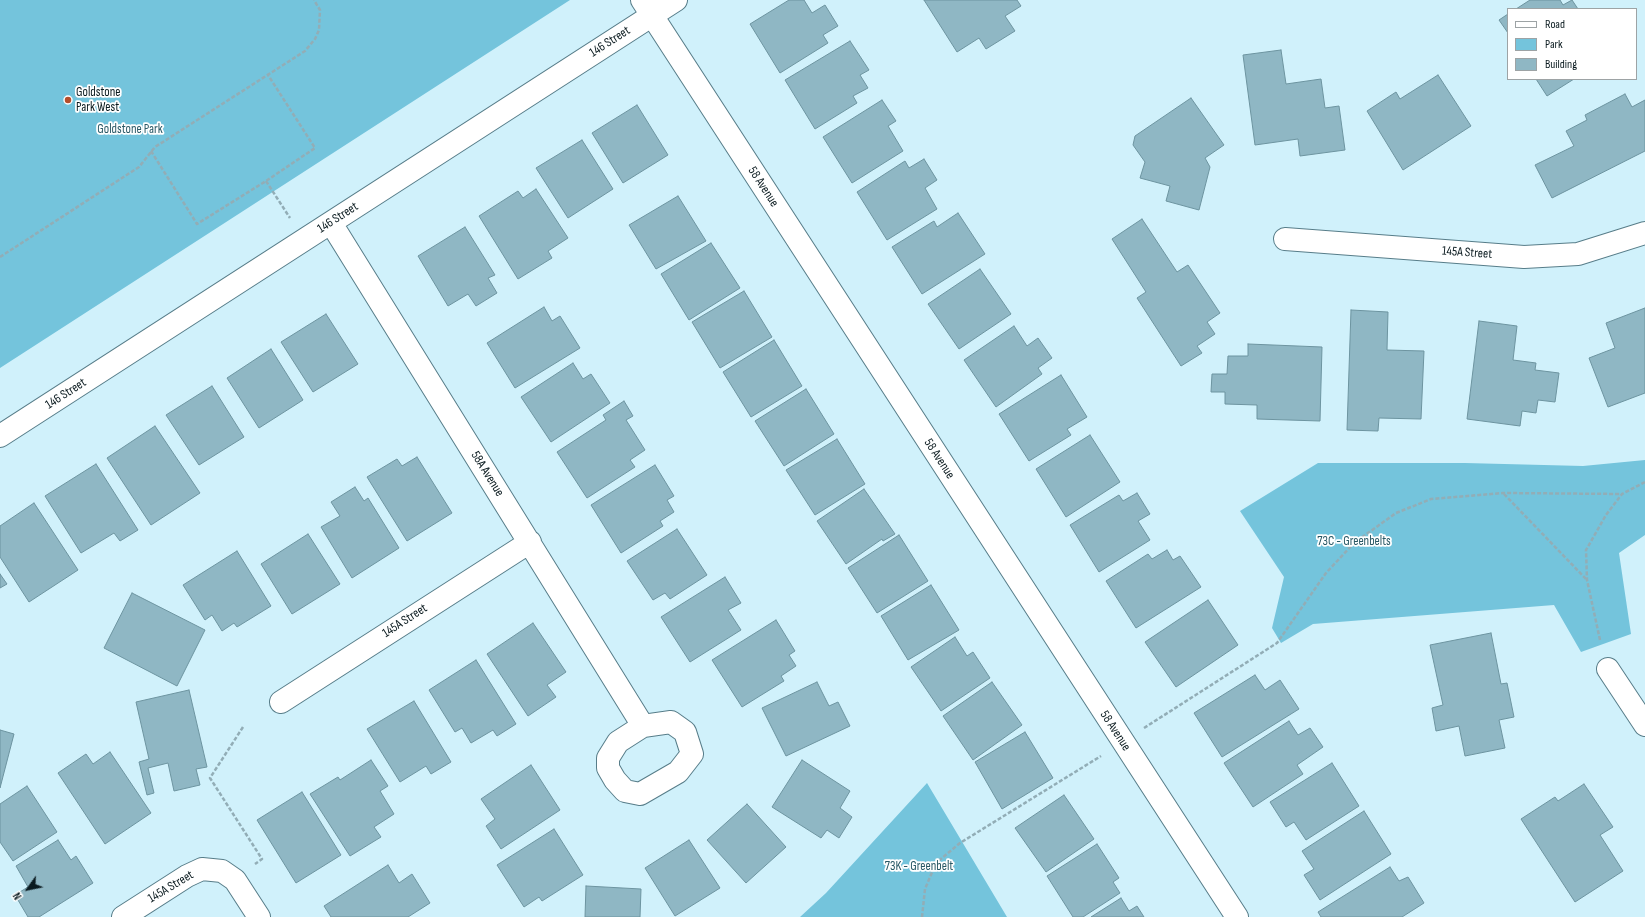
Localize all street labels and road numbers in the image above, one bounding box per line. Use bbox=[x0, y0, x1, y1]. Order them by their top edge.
street label: 146 Street bbox=[587, 23, 633, 61]
street label: 58 Avenue bbox=[744, 164, 782, 210]
street label: 146 Street bbox=[315, 199, 361, 237]
street label: 145A Street bbox=[1441, 243, 1493, 263]
street label: 146 Street bbox=[43, 375, 89, 413]
street label: 58 Avenue bbox=[920, 436, 958, 482]
street label: 58A Avenue bbox=[467, 449, 507, 499]
street label: 145A Street bbox=[380, 601, 430, 641]
street label: 58 Avenue bbox=[1096, 708, 1134, 754]
street label: 145A Street bbox=[145, 867, 197, 907]

